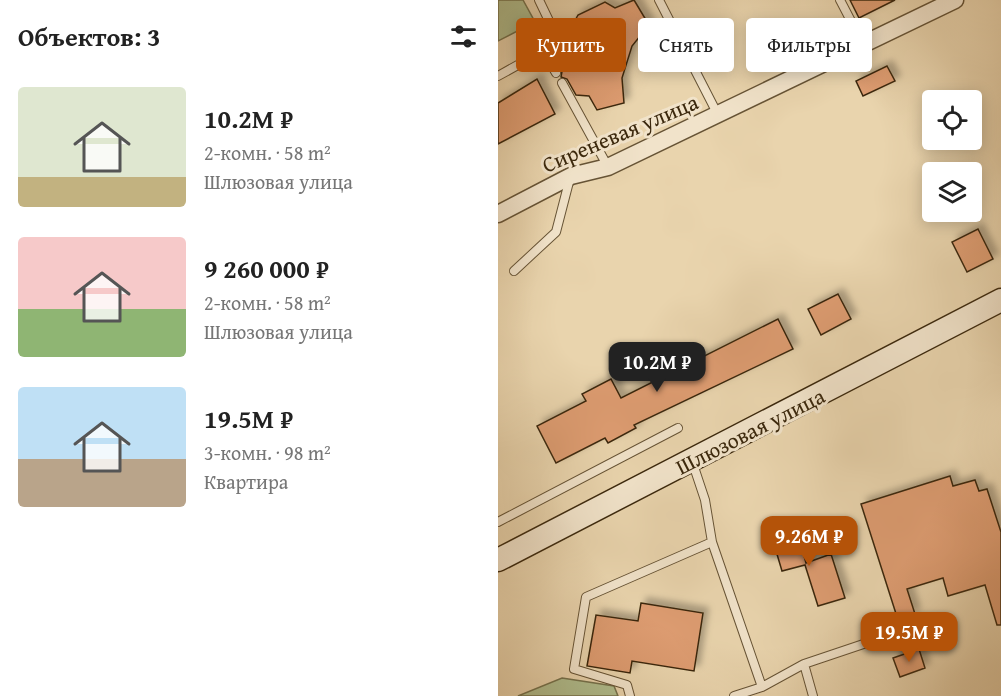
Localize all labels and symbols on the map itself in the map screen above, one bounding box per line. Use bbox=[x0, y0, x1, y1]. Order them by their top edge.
street label: Сиреневая улица bbox=[537, 85, 704, 180]
pin: 10.2M ₽ bbox=[602, 342, 712, 393]
street label: Шлюзовая улица bbox=[670, 379, 831, 482]
pin: 9.26M ₽ bbox=[754, 516, 864, 567]
pin: 19.5M ₽ bbox=[854, 612, 964, 663]

